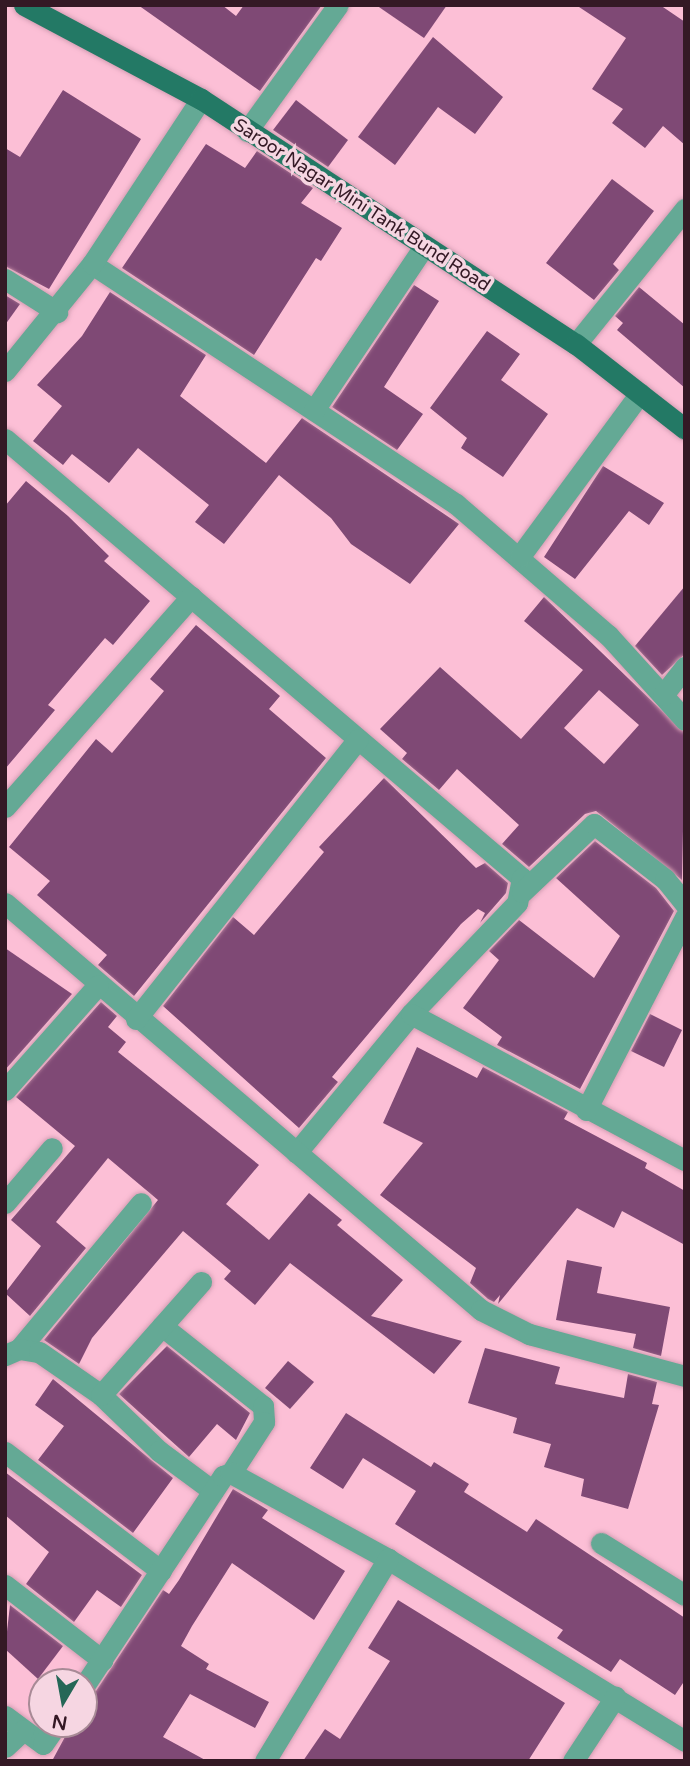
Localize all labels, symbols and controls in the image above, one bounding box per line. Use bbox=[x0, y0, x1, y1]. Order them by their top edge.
street label: Saroor Nagar Mini Tank Bund Road bbox=[230, 114, 494, 296]
north arrow bbox=[28, 1668, 98, 1738]
text: N bbox=[50, 1710, 69, 1734]

